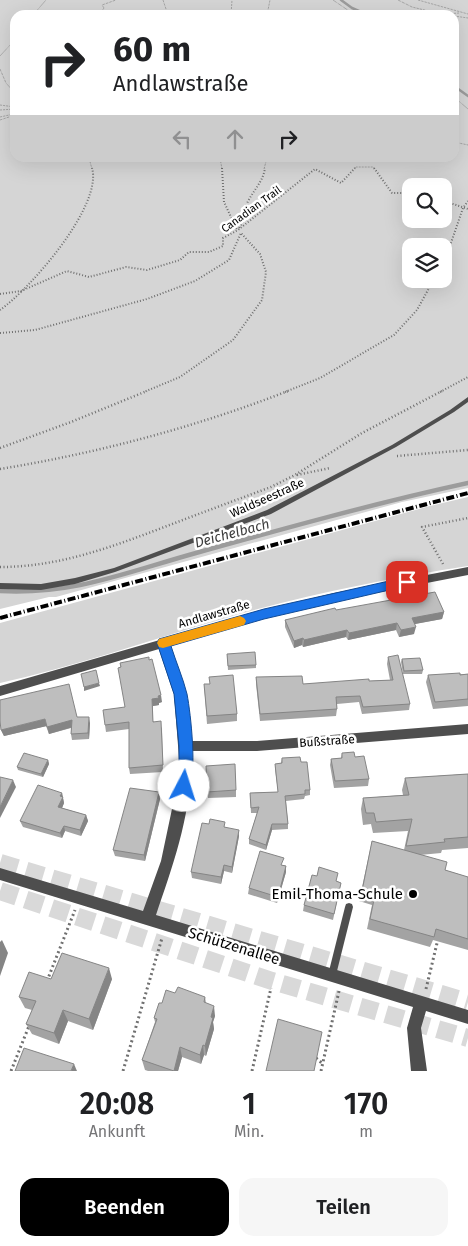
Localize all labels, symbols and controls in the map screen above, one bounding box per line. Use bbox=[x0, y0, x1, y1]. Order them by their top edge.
text: 60 m bbox=[113, 28, 191, 70]
icon: right bbox=[30, 30, 95, 95]
text: Andlawstraße bbox=[113, 70, 249, 97]
icon: left bbox=[168, 125, 196, 153]
icon: ahead bbox=[221, 125, 249, 153]
icon: right bbox=[274, 125, 302, 153]
map controls bbox=[402, 178, 452, 288]
button: search bbox=[402, 178, 452, 228]
street label: Canadian Trail bbox=[219, 183, 284, 236]
button: layers bbox=[402, 238, 452, 288]
street label: Waldseestraße bbox=[228, 475, 306, 521]
water label: Deichelbach bbox=[193, 515, 271, 552]
pin bbox=[386, 561, 428, 603]
icon: arrive bbox=[393, 568, 421, 596]
street label: Andlawstraße bbox=[177, 597, 251, 631]
street label: Bußstraße bbox=[299, 732, 355, 750]
position arrow bbox=[157, 759, 209, 811]
place label: Emil-Thoma-Schule bbox=[272, 885, 403, 903]
marker: Emil-Thoma-Schule bbox=[407, 888, 419, 900]
street label: Schützenallee bbox=[186, 924, 282, 968]
text: 20:08 bbox=[80, 1086, 154, 1122]
text: 1 bbox=[242, 1086, 256, 1122]
text: 170 bbox=[344, 1086, 388, 1122]
text: Ankunft bbox=[89, 1122, 145, 1141]
text: Min. bbox=[234, 1122, 264, 1141]
text: m bbox=[359, 1122, 373, 1141]
button: Beenden bbox=[20, 1178, 229, 1236]
button: Teilen bbox=[239, 1178, 448, 1236]

